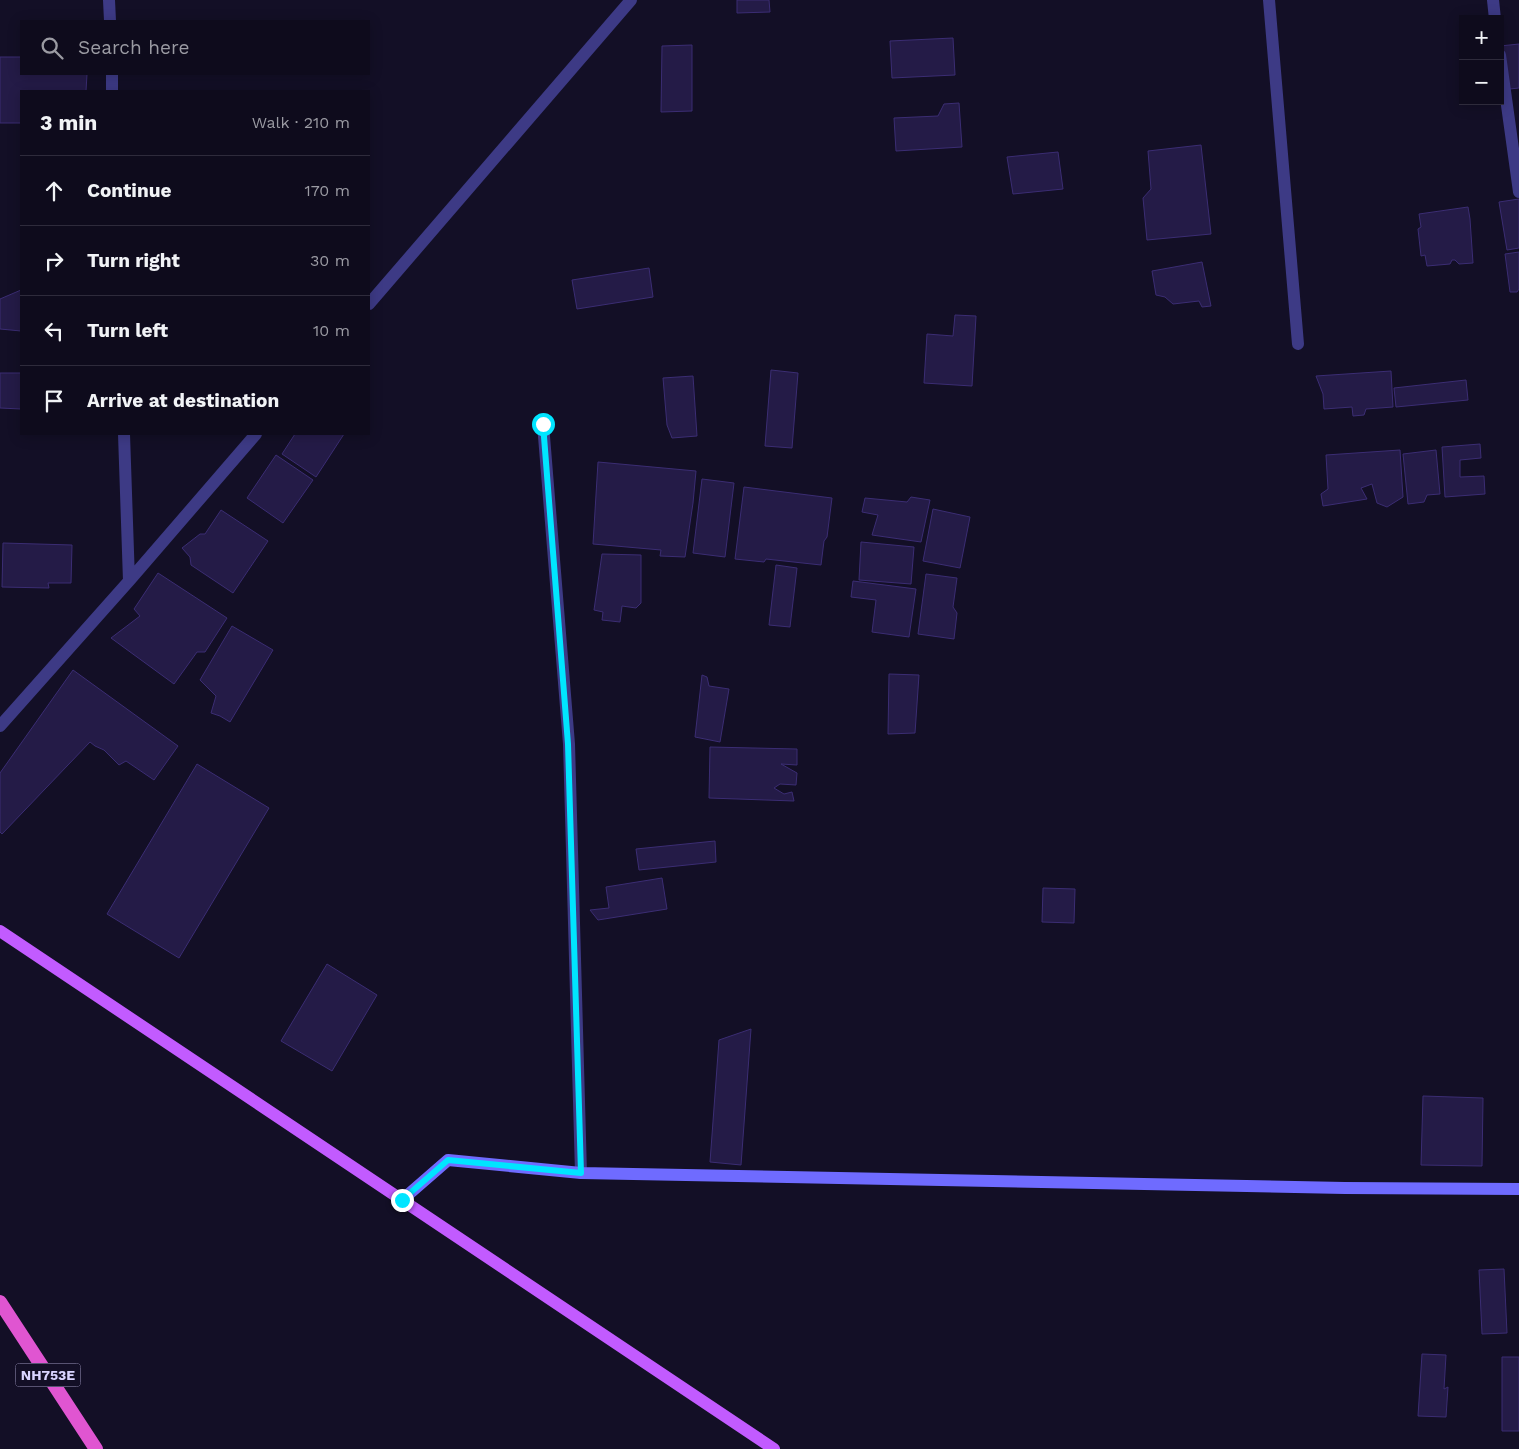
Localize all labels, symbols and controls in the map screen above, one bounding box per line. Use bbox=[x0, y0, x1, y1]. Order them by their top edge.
map controls bbox=[1459, 15, 1504, 105]
button: + bbox=[1459, 15, 1504, 60]
search box bbox=[20, 20, 370, 75]
icon: search bbox=[38, 34, 66, 62]
text: Search here bbox=[78, 36, 189, 59]
button: − bbox=[1459, 60, 1504, 105]
text: 3 min bbox=[40, 110, 97, 135]
text: Walk · 210 m bbox=[252, 113, 350, 132]
icon: ahead bbox=[40, 177, 68, 205]
text: Continue bbox=[87, 179, 171, 202]
text: 170 m bbox=[304, 181, 350, 200]
icon: right bbox=[40, 247, 68, 275]
text: Turn right bbox=[87, 249, 180, 272]
text: 30 m bbox=[310, 251, 350, 270]
icon: left bbox=[40, 317, 68, 345]
text: Turn left bbox=[87, 319, 168, 342]
text: 10 m bbox=[313, 321, 350, 340]
icon: arrive bbox=[40, 387, 68, 415]
text: Arrive at destination bbox=[87, 389, 279, 412]
route start bbox=[532, 413, 555, 436]
route end bbox=[391, 1189, 414, 1212]
road number: NH753E bbox=[15, 1364, 80, 1386]

